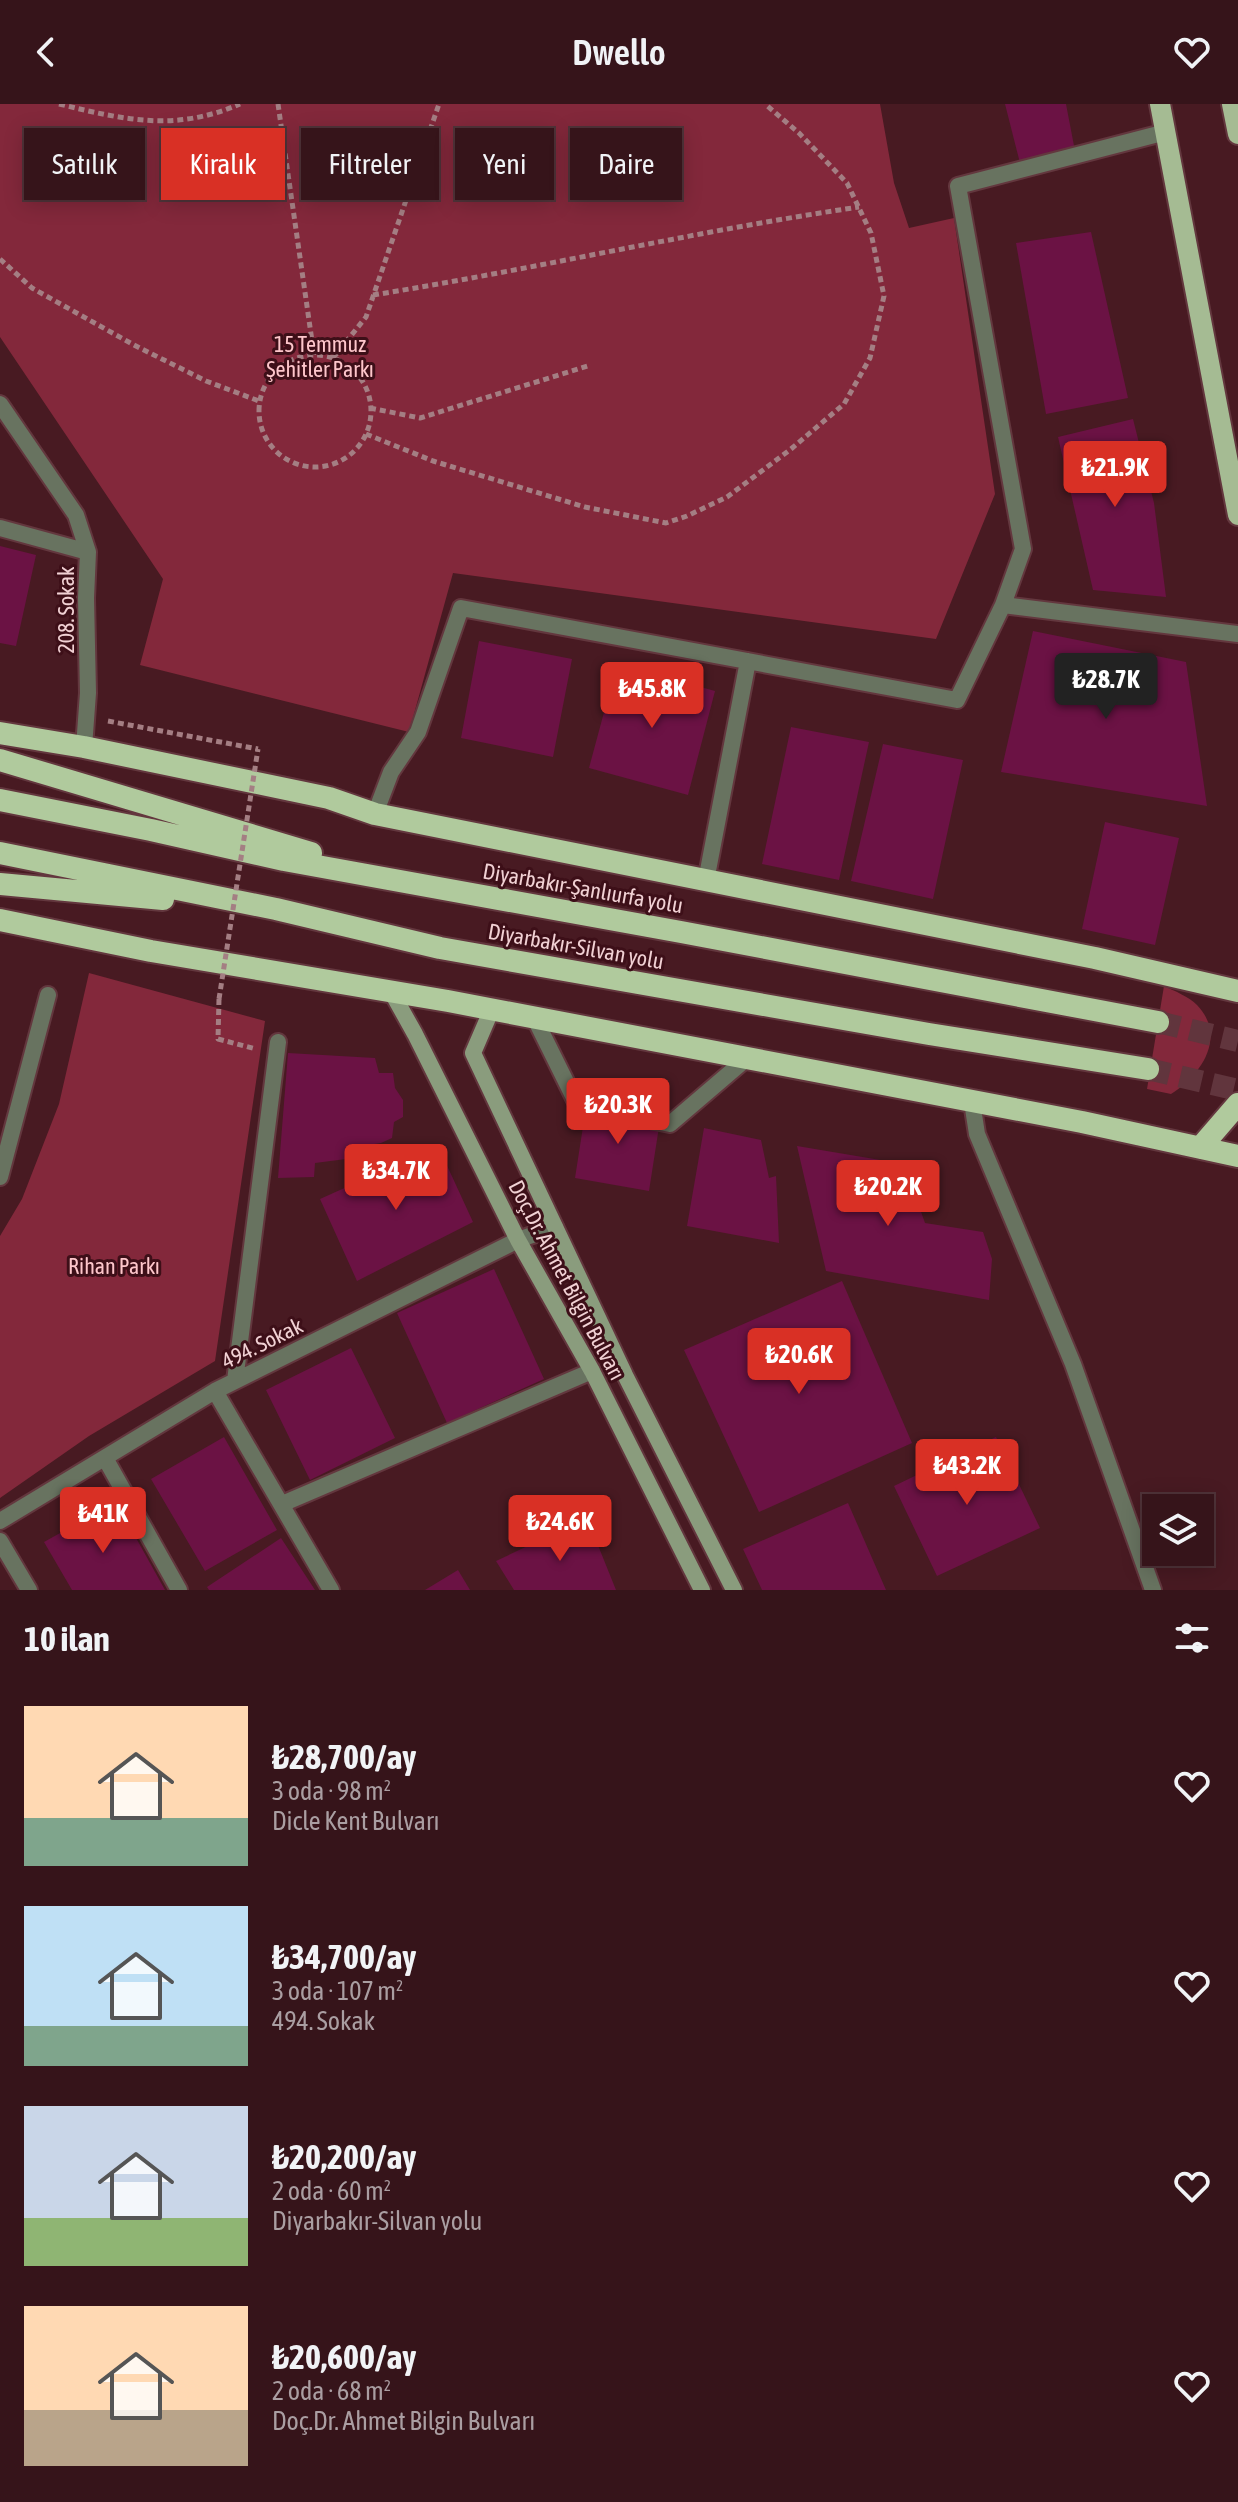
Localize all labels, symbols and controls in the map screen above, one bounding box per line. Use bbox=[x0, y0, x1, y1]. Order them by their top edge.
icon: back bbox=[24, 30, 68, 74]
icon: heart bbox=[1170, 30, 1214, 74]
text: Dwello bbox=[572, 31, 666, 73]
chip: Satılık bbox=[24, 128, 145, 200]
chip: Kiralık bbox=[161, 128, 285, 200]
chip: Filtreler bbox=[301, 128, 439, 200]
chip: Yeni bbox=[455, 128, 554, 200]
chip: Daire bbox=[570, 128, 682, 200]
park label: 15 Temmuz Şehitler Parkı bbox=[266, 331, 374, 382]
pin: ₺21.9K bbox=[1050, 441, 1180, 509]
text: ₺21.9K bbox=[1081, 452, 1149, 482]
street label: 208. Sokak bbox=[53, 566, 79, 654]
pin: ₺28.7K bbox=[1041, 653, 1171, 721]
pin: ₺45.8K bbox=[587, 662, 717, 730]
text: ₺28.7K bbox=[1072, 664, 1140, 694]
text: ₺45.8K bbox=[618, 673, 686, 703]
street label: Diyarbakır-Şanlıurfa yolu bbox=[481, 858, 685, 918]
street label: Diyarbakır-Silvan yolu bbox=[486, 918, 666, 974]
pin: ₺20.3K bbox=[553, 1078, 683, 1146]
text: ₺20.3K bbox=[584, 1089, 652, 1119]
pin: ₺34.7K bbox=[331, 1144, 461, 1212]
text: ₺34.7K bbox=[362, 1155, 430, 1185]
pin: ₺20.2K bbox=[823, 1160, 953, 1228]
text: ₺20.2K bbox=[854, 1171, 922, 1201]
street label: Doç.Dr. Ahmet Bilgin Bulvarı bbox=[503, 1176, 631, 1384]
park label: Rihan Parkı bbox=[68, 1253, 160, 1279]
street label: 494. Sokak bbox=[217, 1312, 307, 1374]
pin: ₺20.6K bbox=[734, 1328, 864, 1396]
text: ₺20.6K bbox=[765, 1339, 833, 1369]
pin: ₺43.2K bbox=[902, 1439, 1032, 1507]
text: ₺43.2K bbox=[933, 1450, 1001, 1480]
pin: ₺41K bbox=[56, 1487, 150, 1555]
map controls bbox=[1142, 1494, 1214, 1566]
button: layers bbox=[1142, 1494, 1214, 1566]
pin: ₺24.6K bbox=[495, 1495, 625, 1563]
text: ₺41K bbox=[78, 1498, 128, 1528]
text: ₺24.6K bbox=[526, 1506, 594, 1536]
icon: filters bbox=[1170, 1616, 1214, 1660]
text: 10 ilan bbox=[24, 1619, 110, 1658]
text: ₺28,700/ay bbox=[272, 1737, 416, 1776]
icon: home bbox=[88, 1738, 184, 1834]
icon: heart bbox=[1170, 1764, 1214, 1808]
text: 3 oda · 98 m² bbox=[272, 1776, 391, 1806]
text: Dicle Kent Bulvarı bbox=[272, 1806, 440, 1836]
text: ₺34,700/ay bbox=[272, 1937, 416, 1976]
icon: home bbox=[88, 1938, 184, 2034]
icon: heart bbox=[1170, 1964, 1214, 2008]
text: 3 oda · 107 m² bbox=[272, 1976, 403, 2006]
text: 494. Sokak bbox=[272, 2006, 375, 2036]
text: ₺20,200/ay bbox=[272, 2137, 416, 2176]
icon: home bbox=[88, 2138, 184, 2234]
icon: heart bbox=[1170, 2164, 1214, 2208]
text: 2 oda · 60 m² bbox=[272, 2176, 391, 2206]
text: Diyarbakır-Silvan yolu bbox=[272, 2206, 482, 2236]
text: ₺20,600/ay bbox=[272, 2337, 416, 2376]
icon: home bbox=[88, 2338, 184, 2434]
icon: heart bbox=[1170, 2364, 1214, 2408]
text: 2 oda · 68 m² bbox=[272, 2376, 391, 2406]
text: Doç.Dr. Ahmet Bilgin Bulvarı bbox=[272, 2406, 535, 2436]

